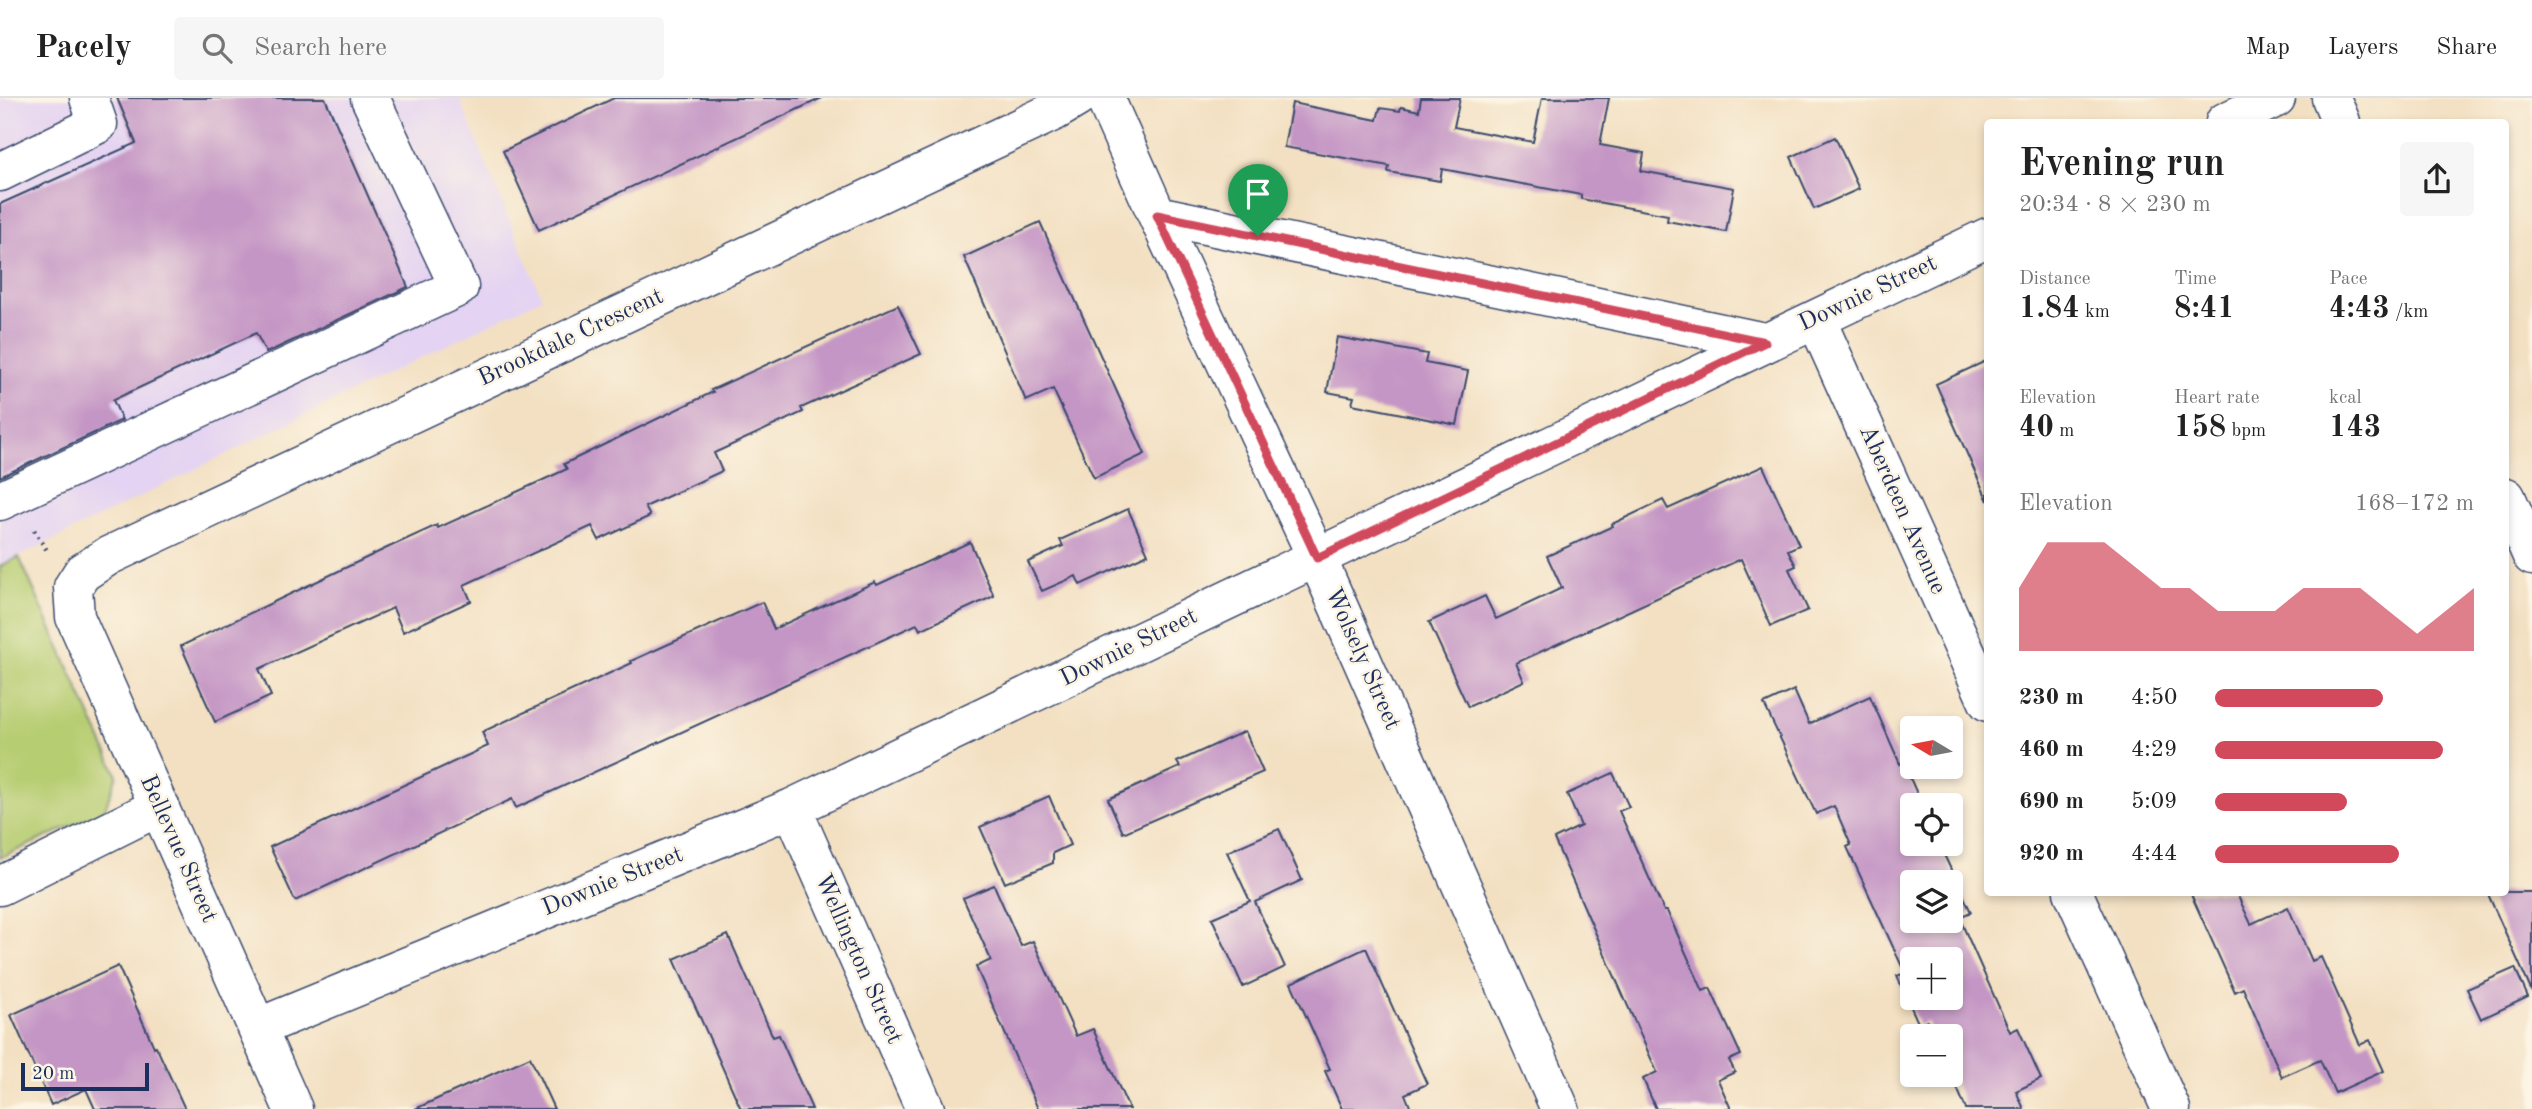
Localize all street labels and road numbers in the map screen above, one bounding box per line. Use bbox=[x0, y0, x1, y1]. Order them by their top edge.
street label: Downie Street bbox=[1795, 251, 1941, 337]
street label: Brookdale Crescent bbox=[475, 285, 667, 391]
street label: Aberdeen Avenue bbox=[1854, 422, 1950, 598]
street label: Wolsely Street bbox=[1320, 584, 1404, 734]
street label: Downie Street bbox=[1056, 604, 1202, 692]
street label: Bellevue Street bbox=[135, 772, 221, 926]
street label: Downie Street bbox=[539, 843, 687, 921]
street label: Wellington Street bbox=[810, 870, 906, 1048]

